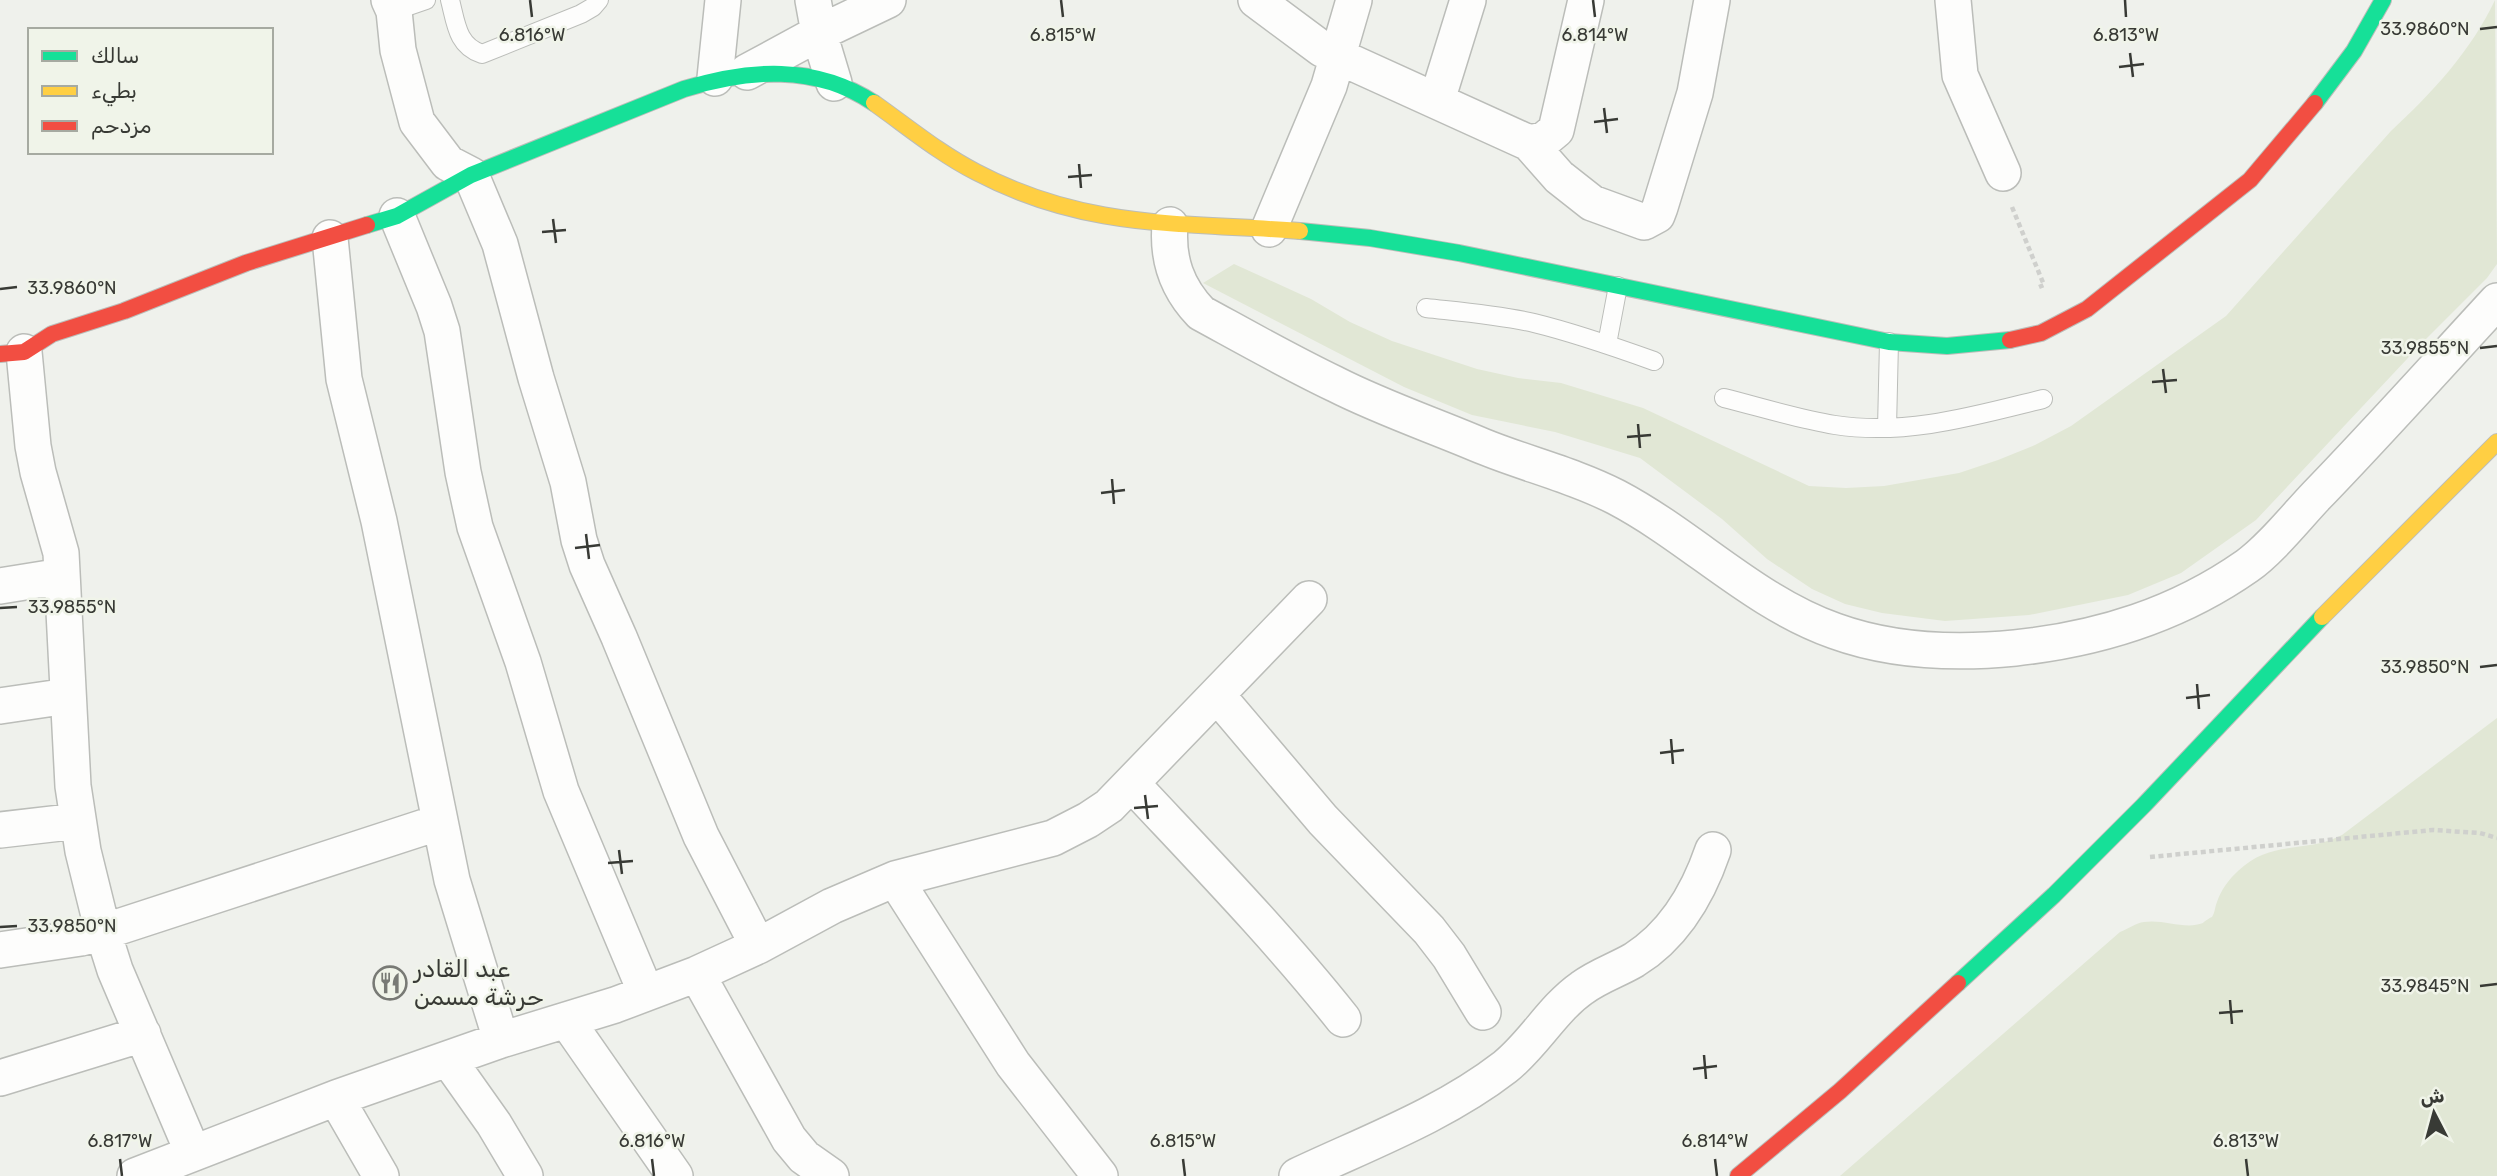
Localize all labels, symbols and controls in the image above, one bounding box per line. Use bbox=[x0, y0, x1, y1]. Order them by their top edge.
text: 33.9860°N bbox=[2380, 18, 2470, 40]
text: 6.816°W bbox=[499, 24, 565, 46]
text: 6.815°W bbox=[1030, 24, 1096, 46]
text: 6.814°W bbox=[1562, 24, 1628, 46]
text: 6.813°W bbox=[2093, 24, 2159, 46]
legend bbox=[28, 28, 273, 154]
text: سالك bbox=[91, 43, 139, 68]
text: بطيء bbox=[91, 78, 137, 107]
text: مزدحم bbox=[91, 113, 151, 140]
text: 33.9860°N bbox=[27, 277, 117, 299]
text: 33.9855°N bbox=[2381, 337, 2469, 359]
text: 33.9855°N bbox=[28, 596, 116, 618]
text: 33.9850°N bbox=[2380, 656, 2470, 678]
text: 33.9850°N bbox=[27, 915, 117, 937]
place label: عبد القادر حرشة مسمن bbox=[412, 955, 544, 1011]
restaurant icon: عبد القادر حرشة مسمن bbox=[371, 964, 409, 1002]
text: 33.9845°N bbox=[2381, 975, 2469, 997]
north arrow bbox=[2399, 1078, 2469, 1148]
text: ش bbox=[2419, 1084, 2445, 1109]
text: 6.817°W bbox=[87, 1130, 153, 1152]
text: 6.816°W bbox=[619, 1130, 685, 1152]
text: 6.815°W bbox=[1150, 1130, 1216, 1152]
text: 6.814°W bbox=[1682, 1130, 1748, 1152]
text: 6.813°W bbox=[2213, 1130, 2279, 1152]

